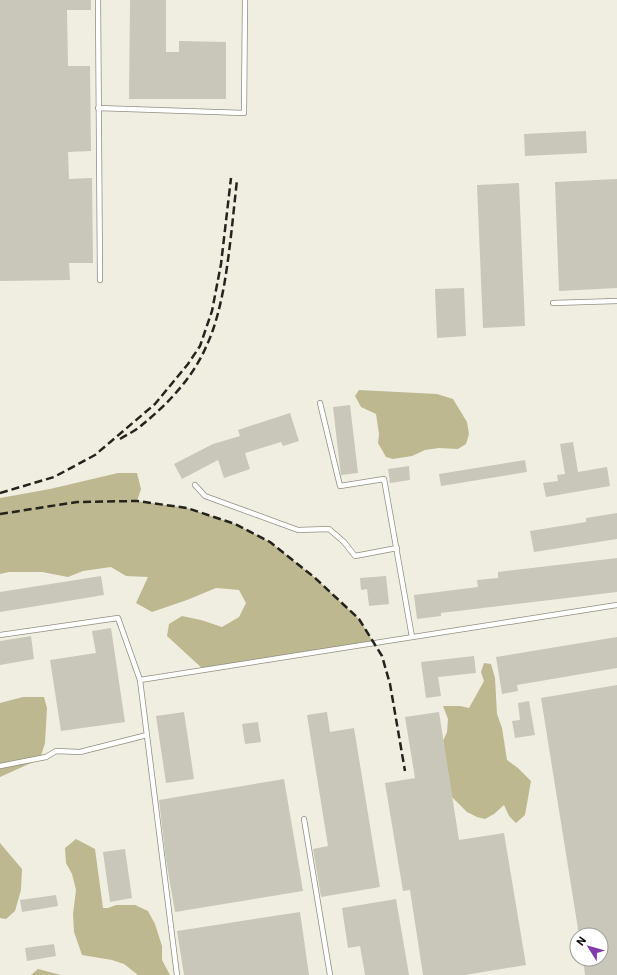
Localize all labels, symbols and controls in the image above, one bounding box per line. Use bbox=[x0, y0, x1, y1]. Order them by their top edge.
north arrow bbox=[569, 927, 609, 967]
text: N bbox=[574, 934, 589, 948]

